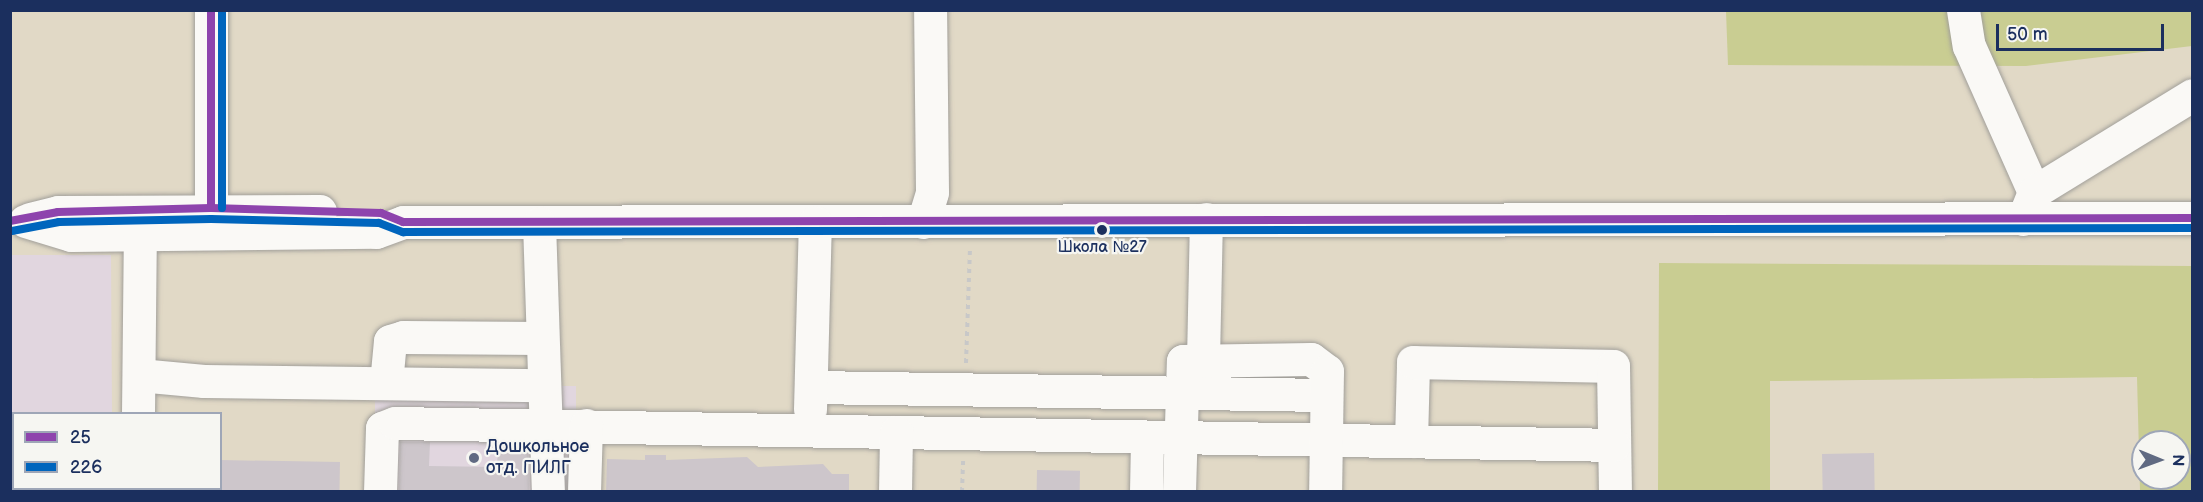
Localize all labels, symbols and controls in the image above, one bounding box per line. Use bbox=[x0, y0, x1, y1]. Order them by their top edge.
scale bar bbox=[1999, 12, 2167, 50]
text: 50 m bbox=[2007, 24, 2048, 45]
marker: Школа №27 bbox=[1096, 224, 1108, 236]
place label: Школа №27 bbox=[1057, 238, 1147, 258]
legend bbox=[12, 412, 222, 490]
text: 25 bbox=[70, 427, 91, 448]
north arrow bbox=[2131, 430, 2191, 490]
place label: Дошкольное отд. ПИЛГ bbox=[486, 437, 589, 480]
marker: Дошкольное отд. ПИЛГ bbox=[467, 451, 481, 465]
text: N bbox=[2168, 454, 2187, 466]
text: 226 bbox=[70, 457, 102, 478]

